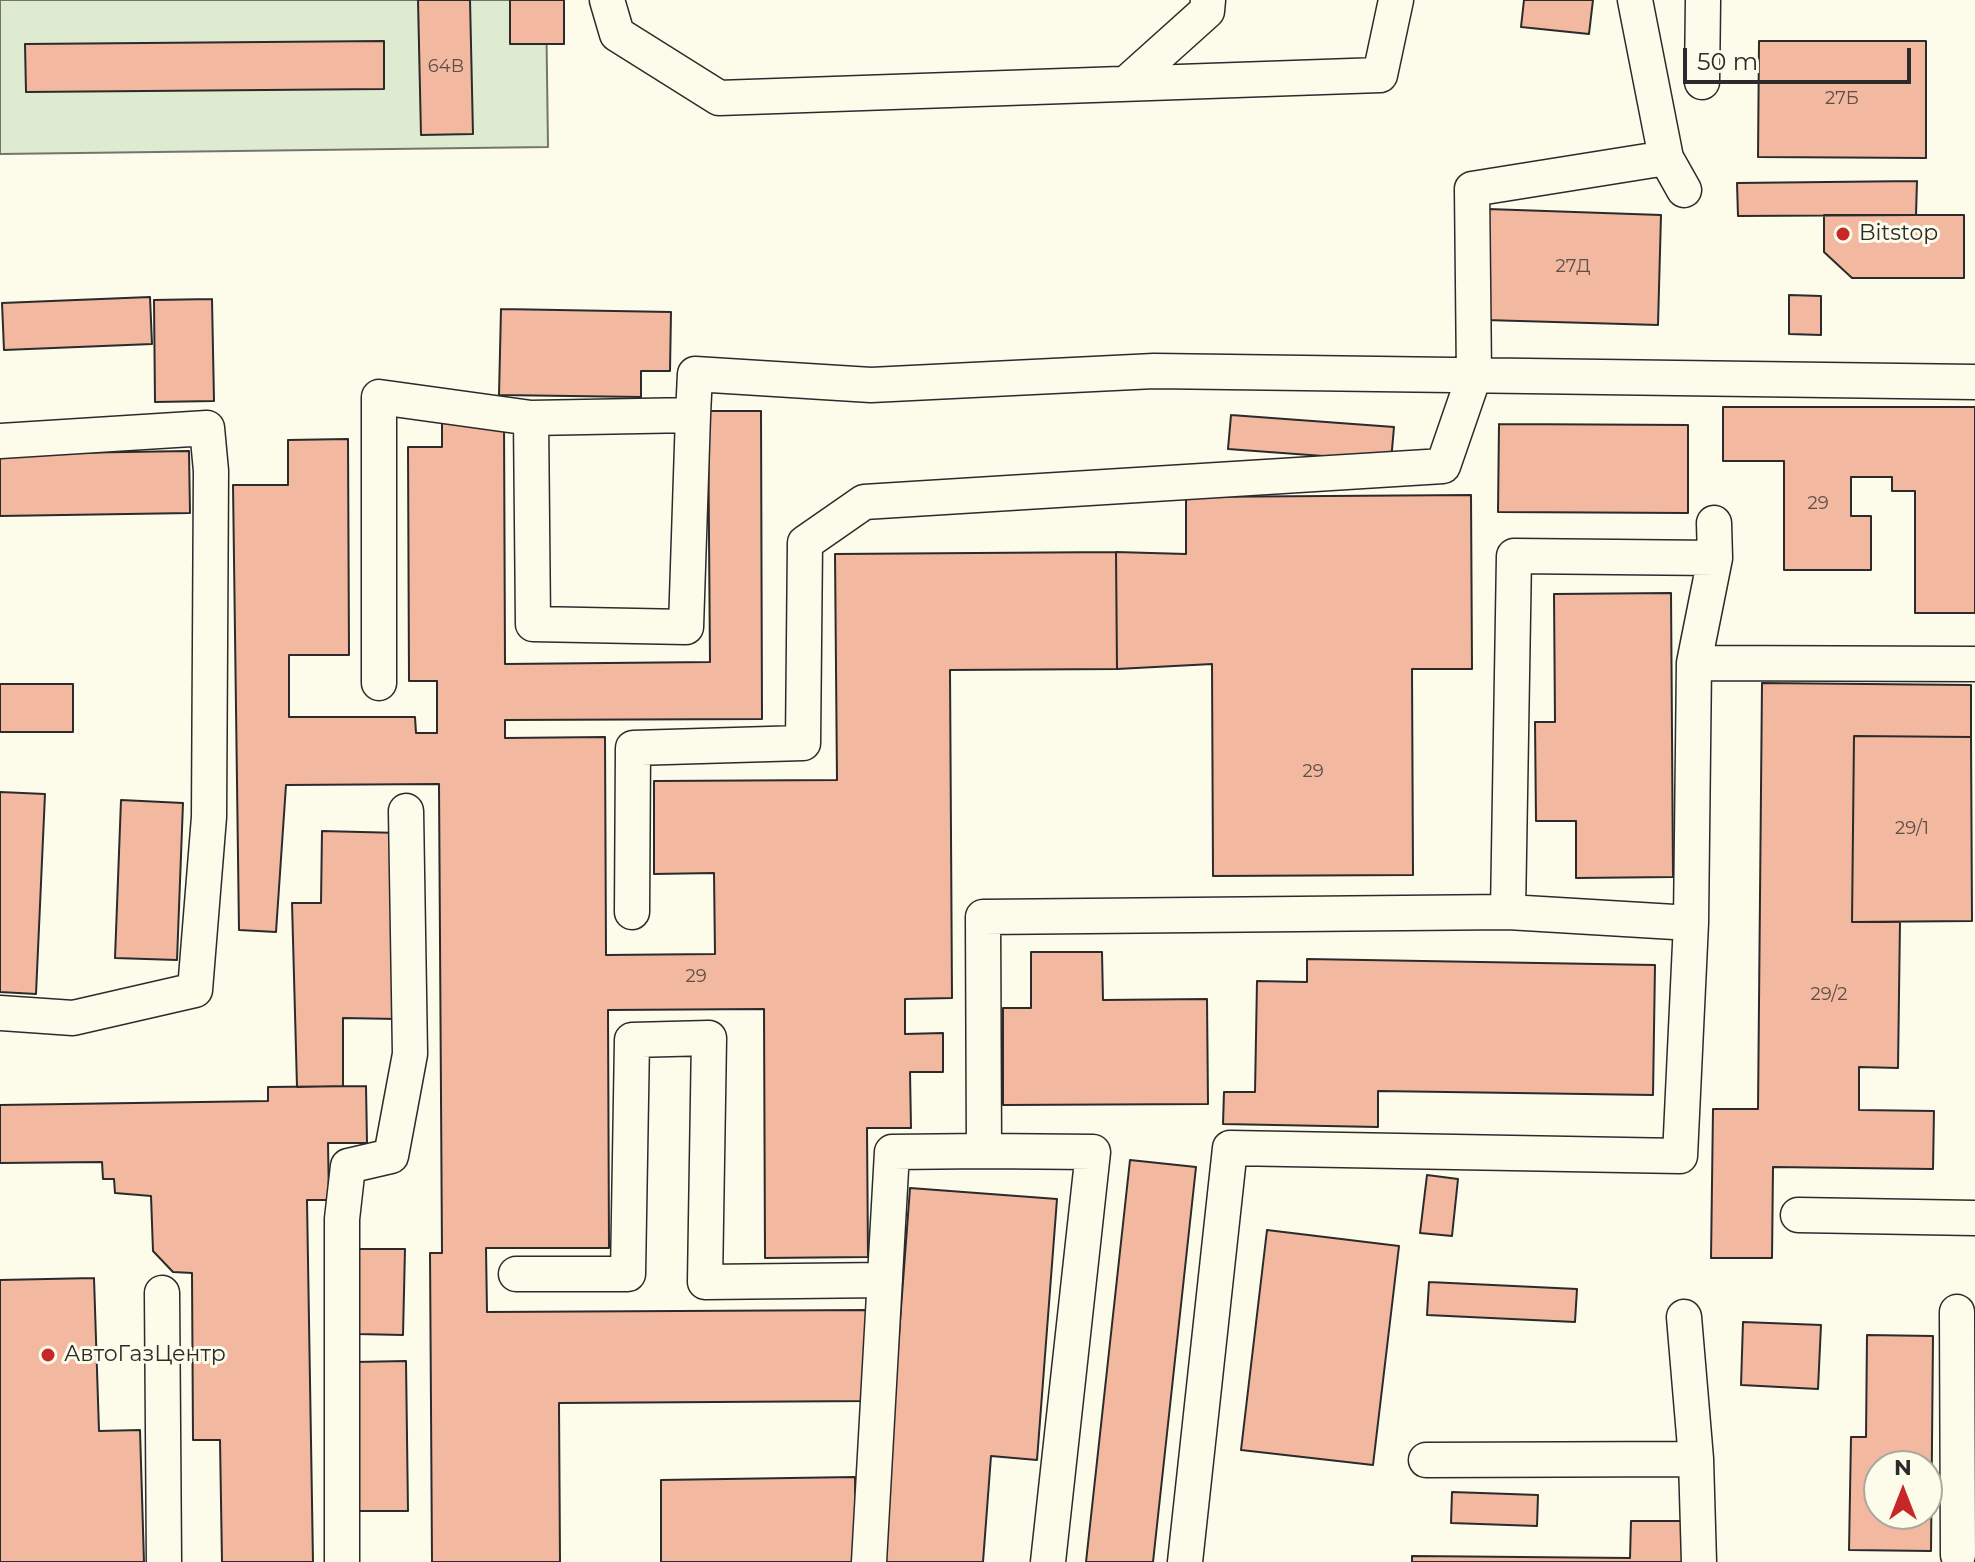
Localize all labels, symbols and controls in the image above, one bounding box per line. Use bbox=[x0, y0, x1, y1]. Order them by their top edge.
scale bar bbox=[1687, 32, 1915, 82]
text: 50 m bbox=[1697, 47, 1758, 76]
house number: 64В bbox=[428, 56, 464, 78]
house number: 27Б bbox=[1825, 88, 1859, 110]
place label: Bitstop bbox=[1859, 221, 1938, 247]
marker: Bitstop bbox=[1834, 225, 1852, 243]
house number: 27Д bbox=[1555, 256, 1591, 278]
house number: 29 bbox=[1807, 493, 1829, 515]
house number: 29 bbox=[1302, 761, 1324, 783]
house number: 29/1 bbox=[1895, 818, 1929, 840]
house number: 29 bbox=[685, 966, 707, 988]
house number: 29/2 bbox=[1810, 984, 1848, 1006]
place label: АвтоГазЦентр bbox=[64, 1342, 226, 1368]
marker: АвтоГазЦентр bbox=[39, 1346, 57, 1364]
north arrow bbox=[1863, 1450, 1943, 1530]
text: N bbox=[1894, 1454, 1912, 1481]

